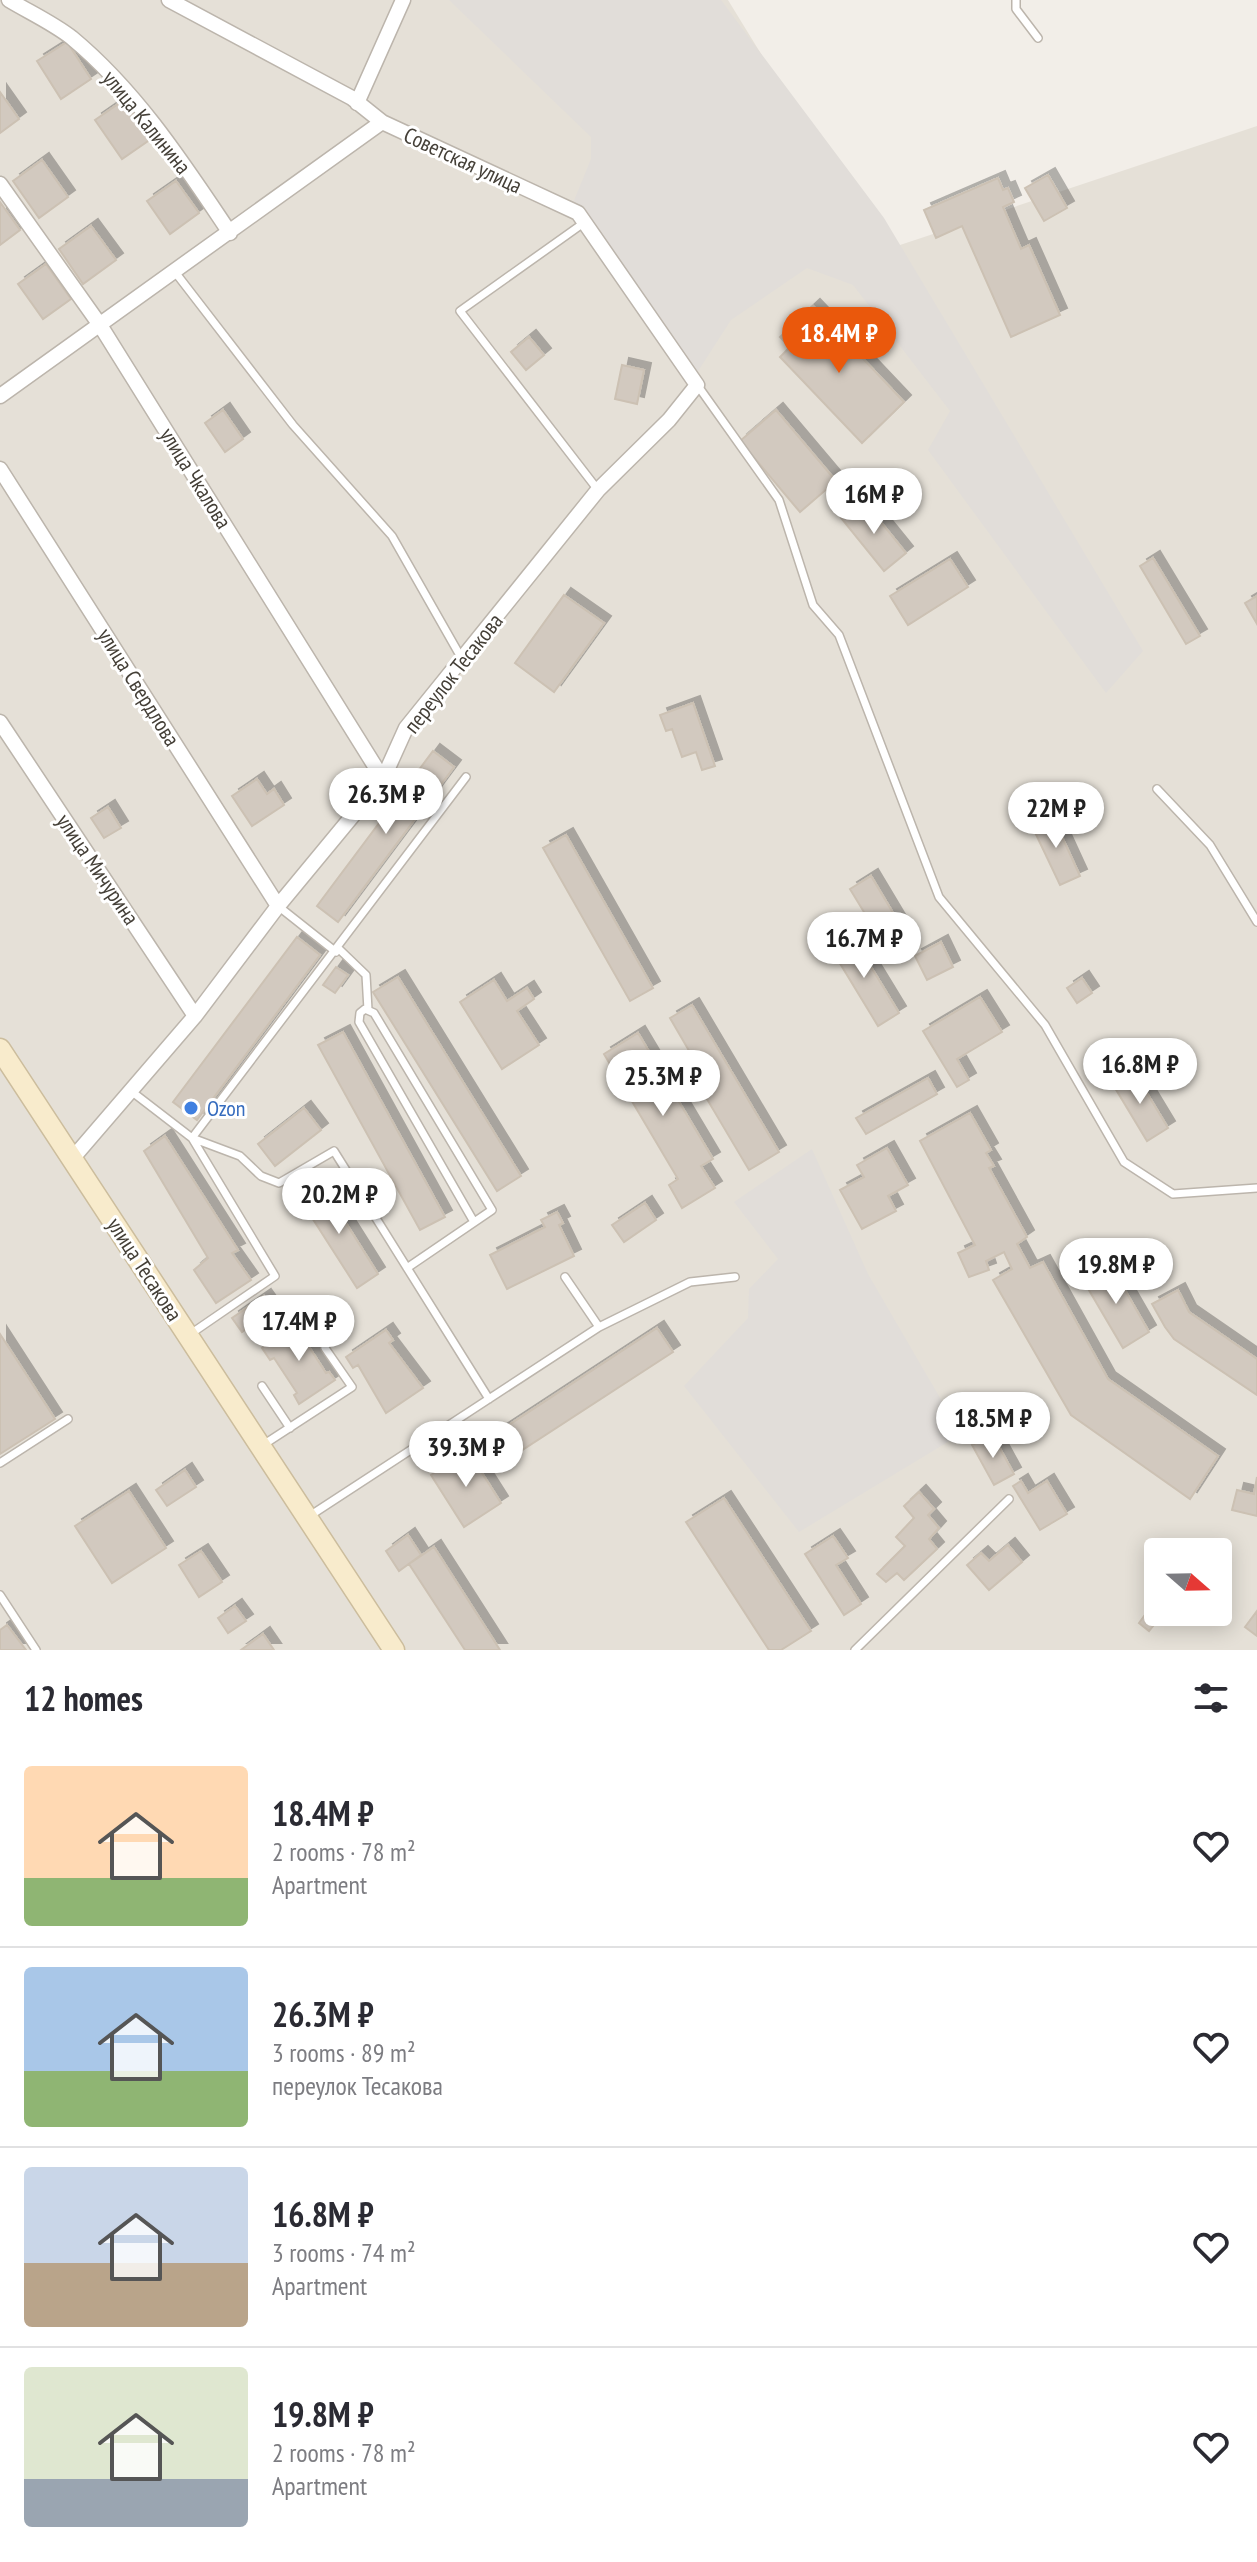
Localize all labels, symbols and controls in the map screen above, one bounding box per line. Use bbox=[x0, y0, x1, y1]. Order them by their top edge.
street label: улица Калинина bbox=[97, 64, 197, 180]
street label: Советская улица bbox=[400, 120, 526, 200]
pin: 18.4M ₽ bbox=[765, 307, 913, 375]
text: 18.4M ₽ bbox=[800, 316, 878, 349]
street label: улица Чкалова bbox=[154, 422, 238, 534]
pin: 16M ₽ bbox=[818, 468, 930, 536]
text: 16M ₽ bbox=[844, 477, 904, 510]
street label: переулок Тесакова bbox=[397, 607, 509, 739]
street label: улица Свердлова bbox=[92, 623, 186, 751]
pin: 26.3M ₽ bbox=[312, 768, 460, 836]
text: 26.3M ₽ bbox=[347, 777, 425, 810]
pin: 22M ₽ bbox=[1000, 782, 1112, 850]
text: 22M ₽ bbox=[1026, 791, 1086, 824]
street label: улица Мичурина bbox=[51, 808, 145, 930]
pin: 16.7M ₽ bbox=[790, 912, 938, 980]
text: 16.7M ₽ bbox=[825, 921, 903, 954]
pin: 16.8M ₽ bbox=[1066, 1038, 1214, 1106]
text: 16.8M ₽ bbox=[1101, 1047, 1179, 1080]
pin: 25.3M ₽ bbox=[589, 1050, 737, 1118]
text: 25.3M ₽ bbox=[624, 1059, 702, 1092]
place label: Ozon bbox=[207, 1094, 246, 1122]
marker: Ozon bbox=[182, 1099, 200, 1117]
pin: 20.2M ₽ bbox=[265, 1168, 413, 1236]
text: 20.2M ₽ bbox=[300, 1177, 378, 1210]
street label: улица Тесакова bbox=[101, 1212, 189, 1326]
pin: 19.8M ₽ bbox=[1042, 1238, 1190, 1306]
text: 19.8M ₽ bbox=[1077, 1247, 1155, 1280]
pin: 17.4M ₽ bbox=[225, 1295, 373, 1363]
text: 17.4M ₽ bbox=[261, 1304, 337, 1337]
pin: 18.5M ₽ bbox=[919, 1392, 1067, 1460]
text: 18.5M ₽ bbox=[954, 1401, 1032, 1434]
pin: 39.3M ₽ bbox=[392, 1421, 540, 1489]
text: 39.3M ₽ bbox=[427, 1430, 505, 1463]
north arrow bbox=[1144, 1538, 1232, 1626]
map controls bbox=[1144, 1538, 1232, 1626]
text: 12 homes bbox=[24, 1676, 143, 1720]
icon: filters bbox=[1189, 1676, 1233, 1720]
text: 18.4M ₽ bbox=[272, 1791, 374, 1835]
icon: home bbox=[88, 1798, 184, 1894]
icon: heart bbox=[1189, 1824, 1233, 1868]
text: 2 rooms · 78 m² bbox=[272, 1835, 416, 1868]
text: Apartment bbox=[272, 1868, 367, 1901]
text: 26.3M ₽ bbox=[272, 1992, 374, 2036]
icon: home bbox=[88, 1999, 184, 2095]
icon: heart bbox=[1189, 2025, 1233, 2069]
text: 3 rooms · 89 m² bbox=[272, 2036, 416, 2069]
text: переулок Тесакова bbox=[272, 2069, 443, 2102]
text: 16.8M ₽ bbox=[272, 2192, 374, 2236]
icon: home bbox=[88, 2199, 184, 2295]
icon: heart bbox=[1189, 2225, 1233, 2269]
text: 3 rooms · 74 m² bbox=[272, 2236, 416, 2269]
text: Apartment bbox=[272, 2269, 367, 2302]
text: 19.8M ₽ bbox=[272, 2392, 374, 2436]
icon: home bbox=[88, 2399, 184, 2495]
icon: heart bbox=[1189, 2425, 1233, 2469]
text: 2 rooms · 78 m² bbox=[272, 2436, 416, 2469]
text: Apartment bbox=[272, 2469, 367, 2502]

